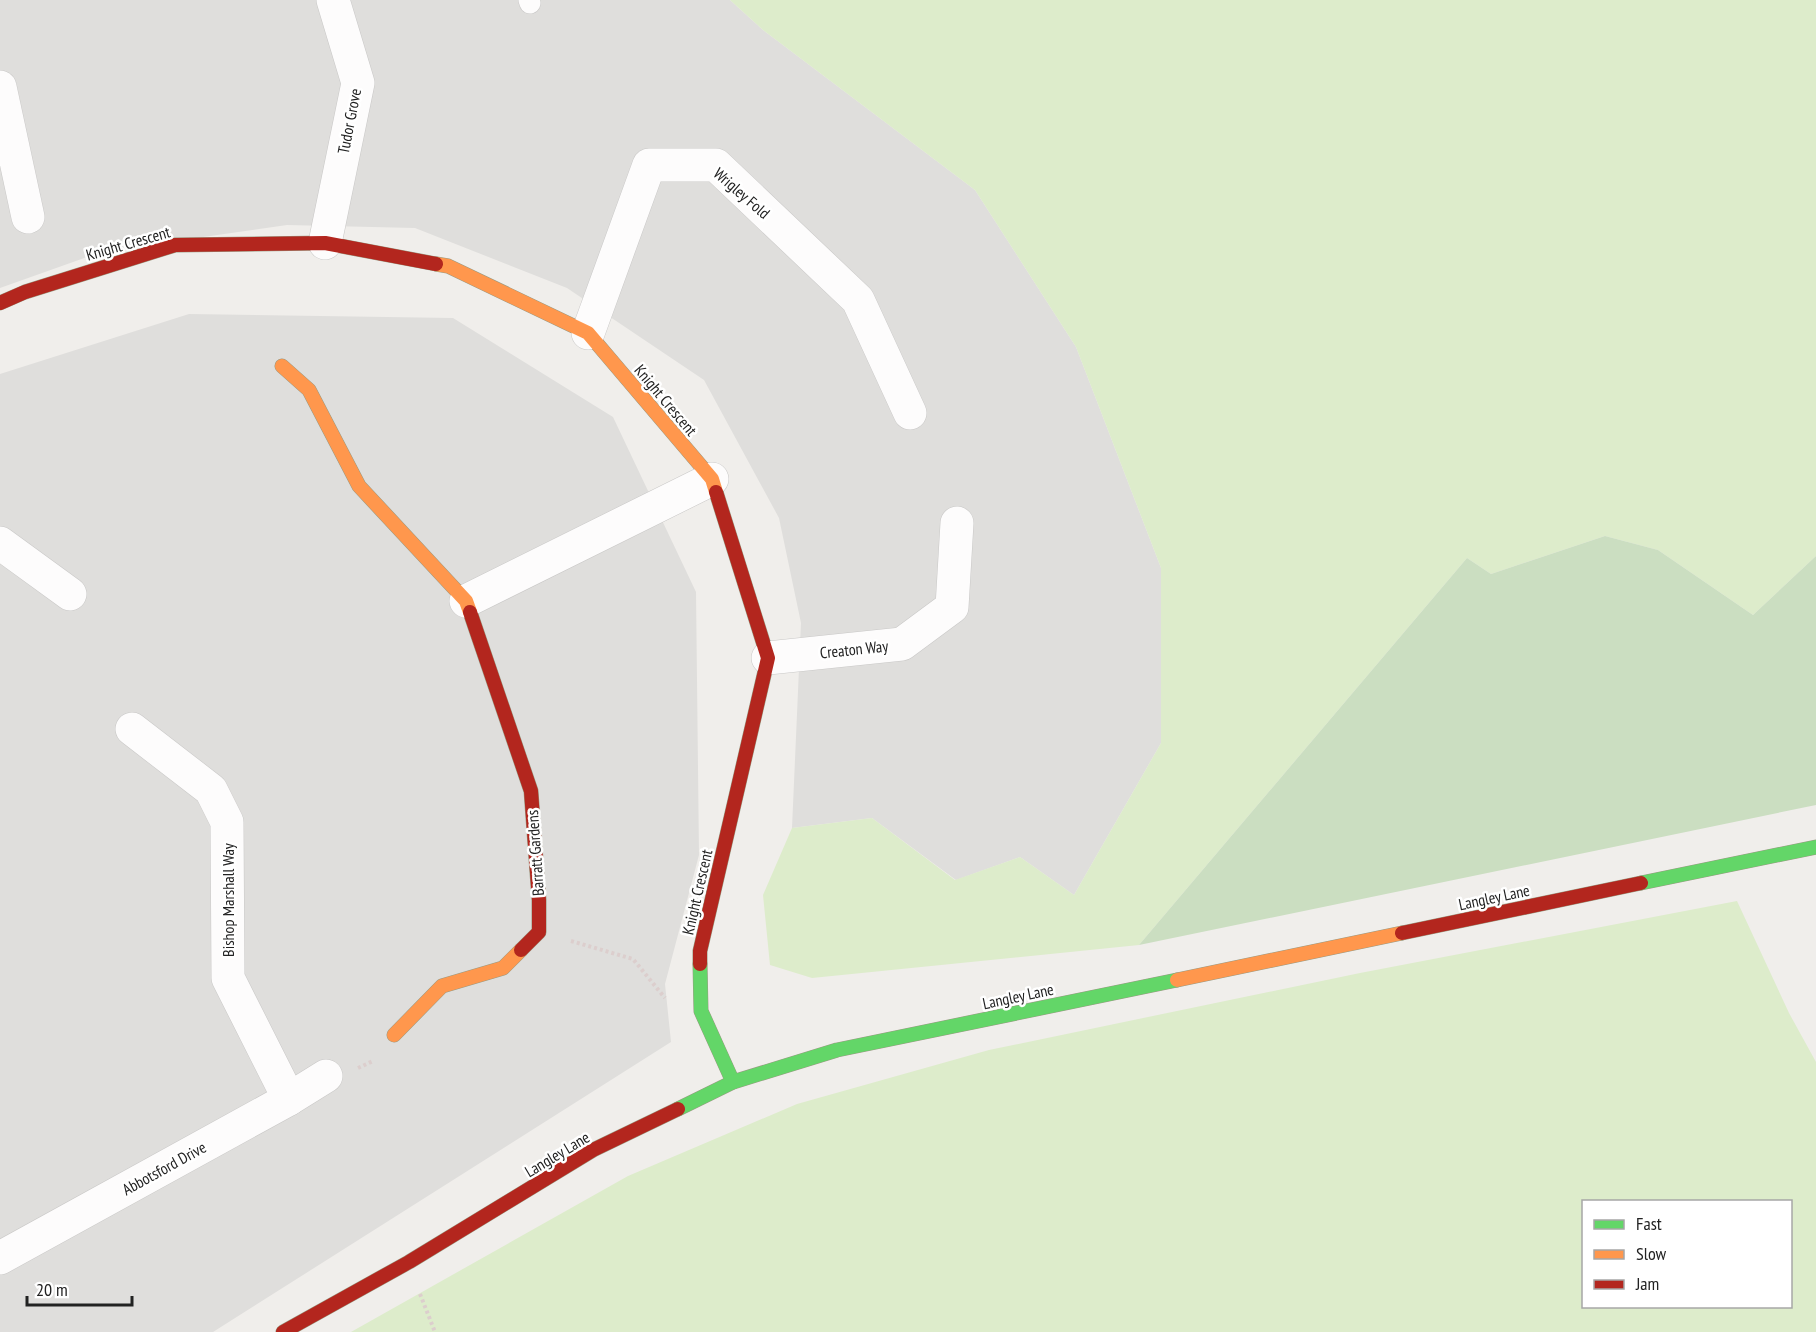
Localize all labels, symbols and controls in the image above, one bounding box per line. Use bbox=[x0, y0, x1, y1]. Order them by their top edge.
street label: Tudor Grove bbox=[333, 87, 365, 155]
street label: Wrigley Fold bbox=[710, 163, 774, 223]
street label: Knight Crescent bbox=[84, 221, 173, 265]
street label: Knight Crescent bbox=[630, 360, 702, 440]
street label: Creaton Way bbox=[819, 635, 889, 663]
street label: Barratt Gardens bbox=[522, 809, 548, 897]
street label: Bishop Marshall Way bbox=[218, 843, 238, 957]
street label: Knight Crescent bbox=[677, 847, 717, 937]
street label: Langley Lane bbox=[1457, 880, 1531, 914]
street label: Langley Lane bbox=[981, 979, 1055, 1013]
street label: Langley Lane bbox=[521, 1127, 593, 1181]
street label: Abbotsford Drive bbox=[119, 1137, 209, 1199]
legend bbox=[1582, 1200, 1792, 1308]
text: Fast bbox=[1636, 1212, 1662, 1235]
text: Slow bbox=[1636, 1242, 1667, 1265]
scale bar bbox=[27, 1269, 132, 1307]
text: Jam bbox=[1635, 1272, 1659, 1295]
text: 20 m bbox=[36, 1278, 68, 1301]

